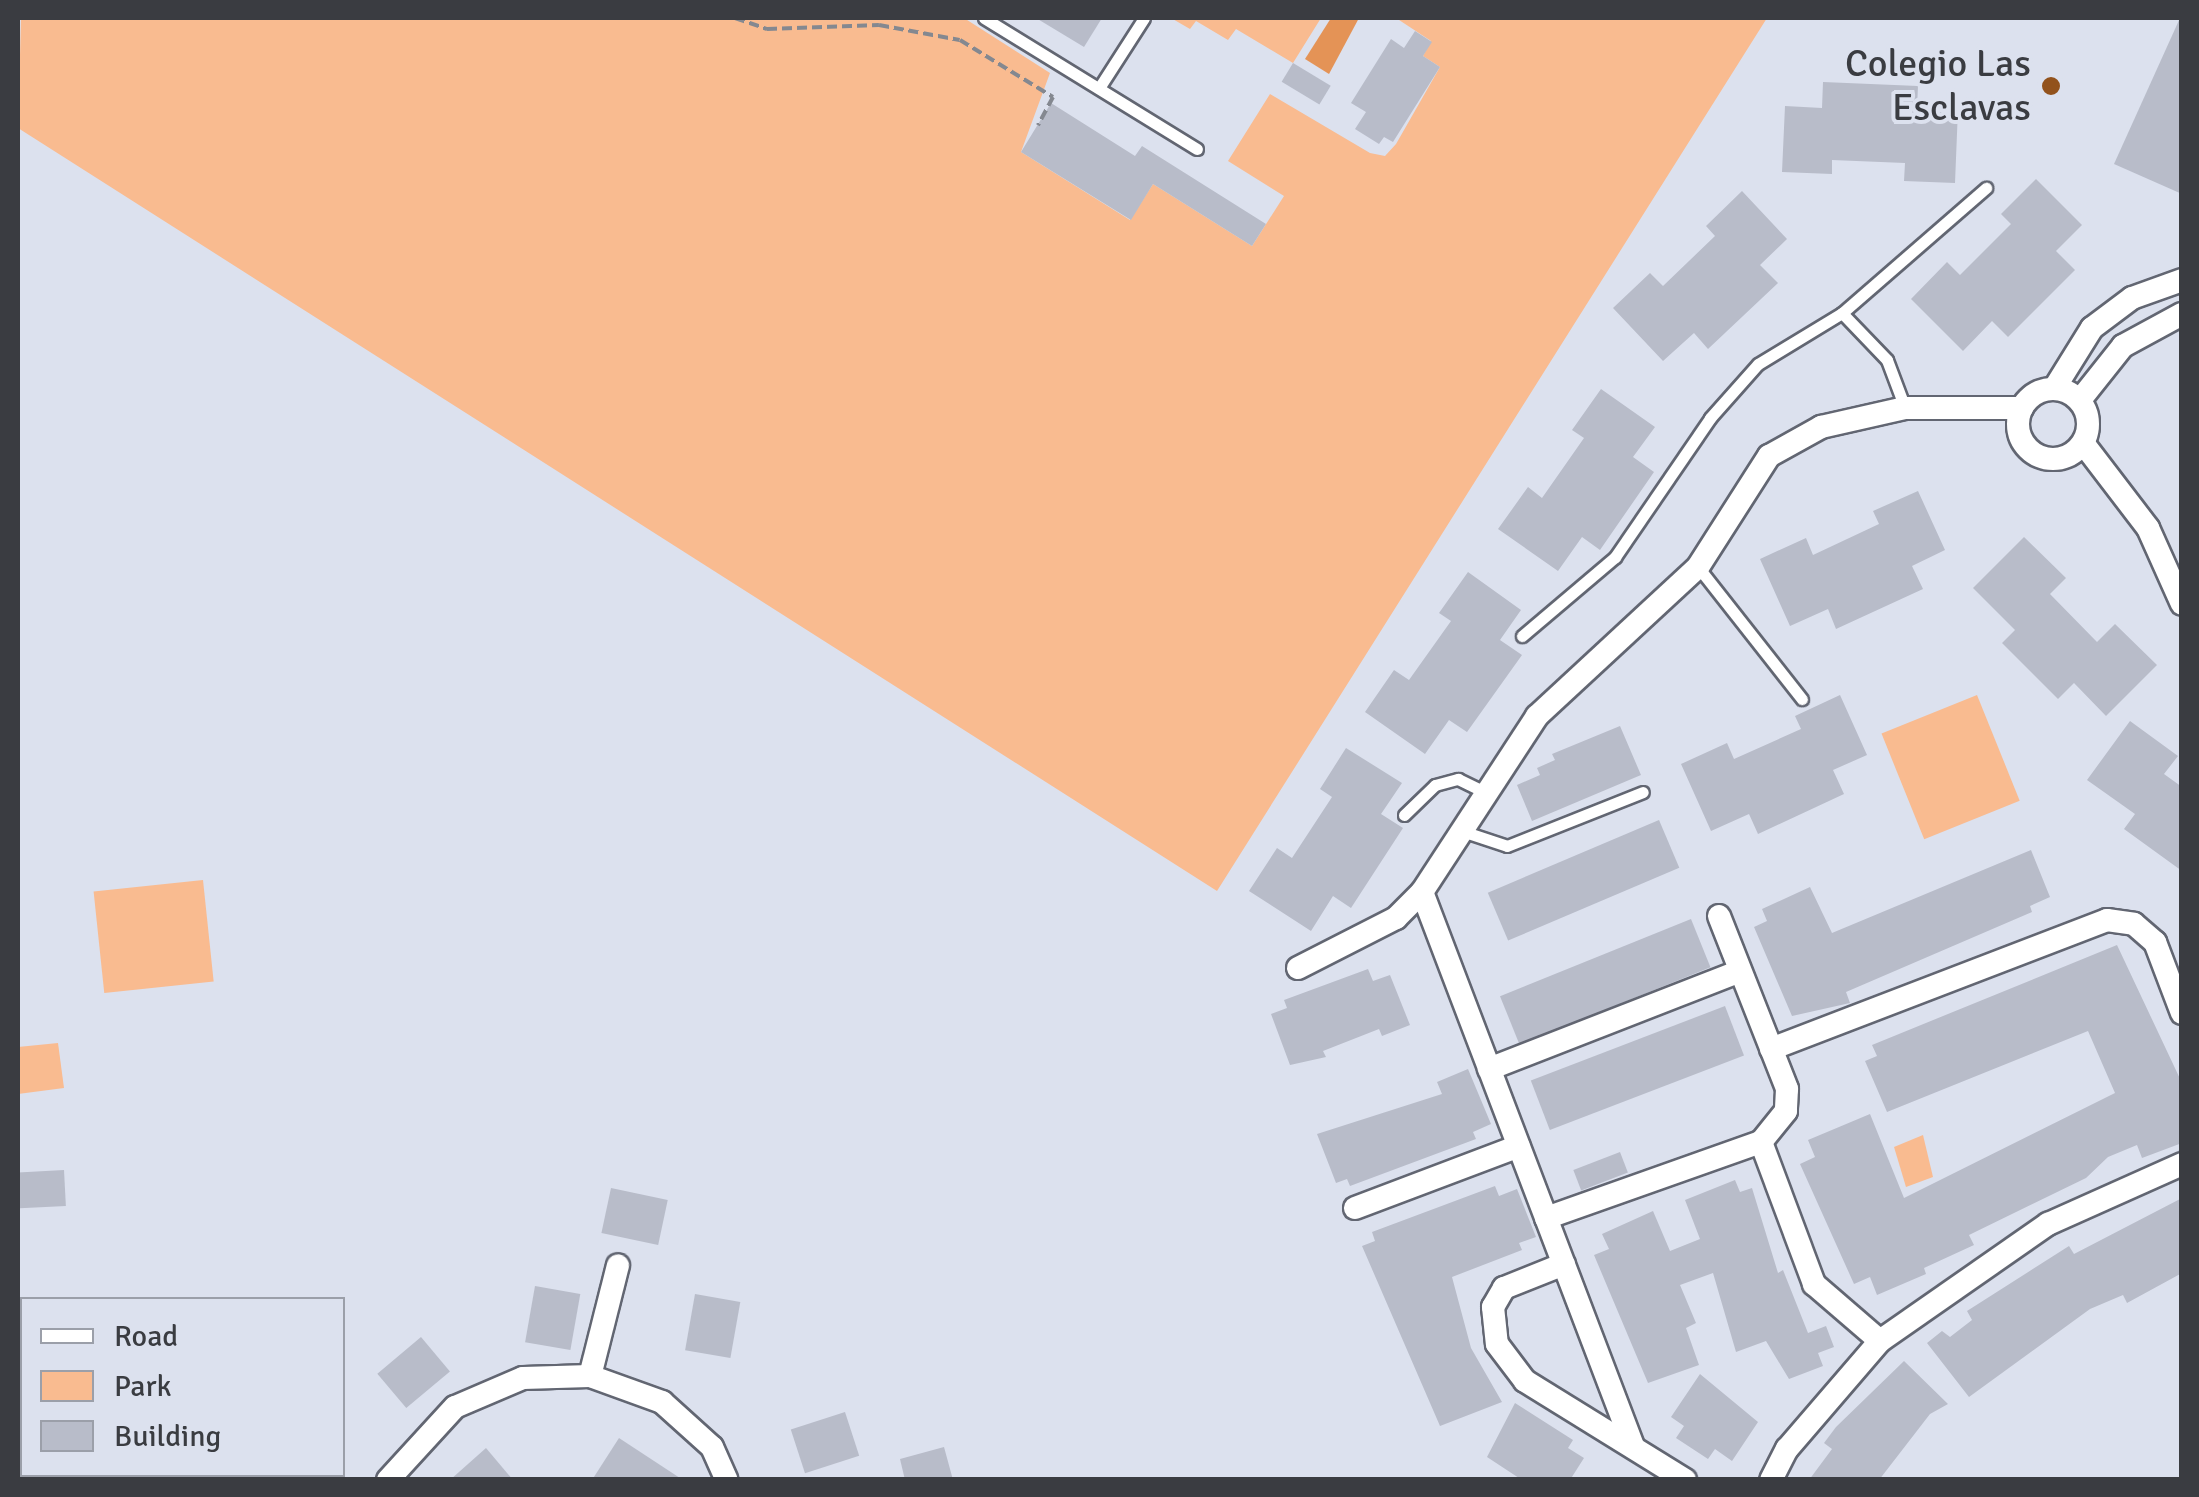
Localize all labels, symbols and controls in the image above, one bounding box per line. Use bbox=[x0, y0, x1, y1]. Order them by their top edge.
place label: Colegio Las Esclavas bbox=[1845, 41, 2031, 130]
marker: Colegio Las Esclavas bbox=[2040, 75, 2062, 97]
legend bbox=[20, 1297, 345, 1477]
text: Road bbox=[114, 1318, 178, 1355]
text: Park bbox=[114, 1368, 172, 1405]
text: Building bbox=[114, 1418, 221, 1455]

